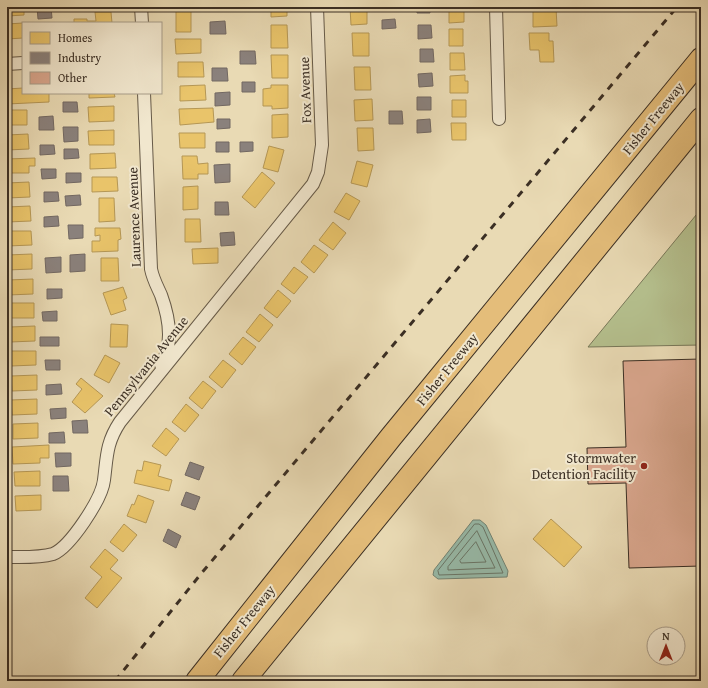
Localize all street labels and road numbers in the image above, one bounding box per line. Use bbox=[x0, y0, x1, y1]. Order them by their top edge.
street label: Fox Avenue bbox=[294, 56, 316, 124]
street label: Fisher Freeway bbox=[617, 77, 689, 159]
street label: Laurence Avenue bbox=[122, 166, 146, 267]
street label: Pennsylvania Avenue bbox=[99, 311, 193, 421]
street label: Fisher Freeway bbox=[411, 328, 483, 410]
street label: Fisher Freeway bbox=[208, 580, 280, 662]

